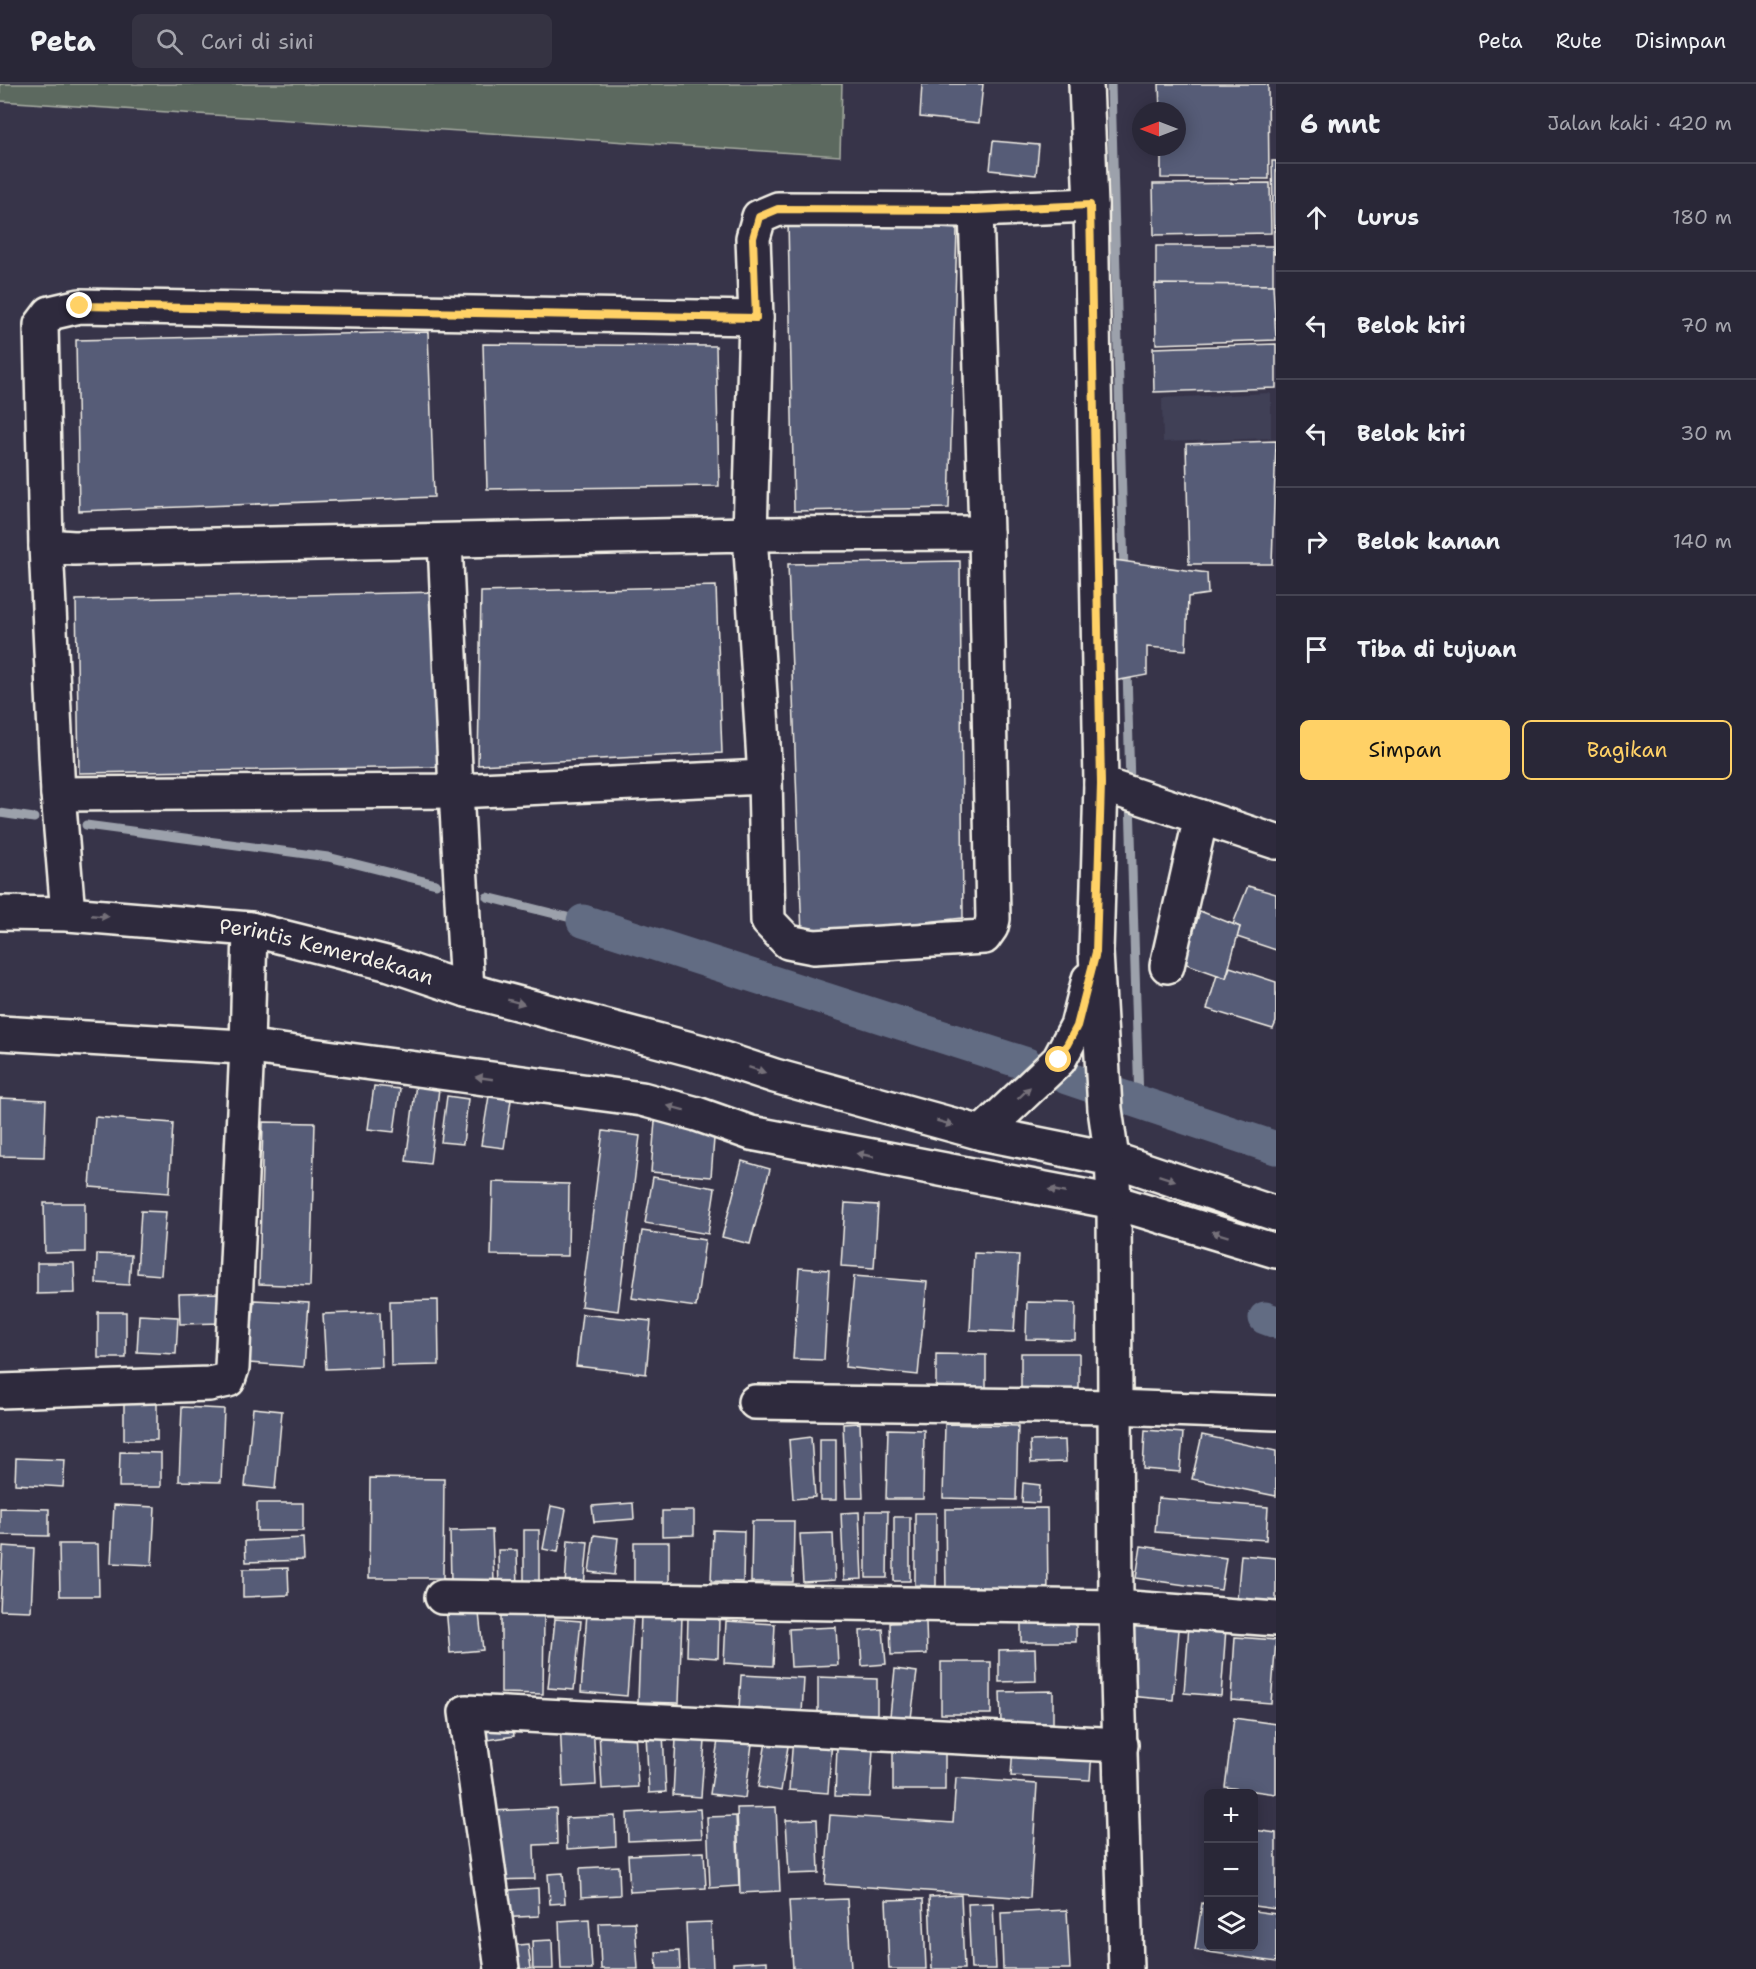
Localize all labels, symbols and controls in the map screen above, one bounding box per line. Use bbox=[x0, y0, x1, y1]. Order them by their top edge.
search box bbox=[132, 14, 552, 68]
text: Peta bbox=[30, 22, 96, 60]
icon: search bbox=[153, 25, 186, 58]
text: Cari di sini bbox=[201, 27, 314, 56]
text: Peta bbox=[1478, 27, 1523, 55]
text: Rute bbox=[1556, 27, 1602, 55]
text: Disimpan bbox=[1635, 27, 1726, 55]
north arrow bbox=[1132, 102, 1186, 156]
text: 6 mnt bbox=[1300, 106, 1380, 141]
text: Jalan kaki · 420 m bbox=[1547, 110, 1732, 136]
icon: ahead bbox=[1300, 201, 1333, 234]
text: Lurus bbox=[1357, 203, 1419, 232]
text: 180 m bbox=[1672, 204, 1732, 230]
route end bbox=[66, 292, 92, 318]
icon: left bbox=[1300, 309, 1333, 342]
text: Belok kiri bbox=[1357, 311, 1466, 340]
text: 70 m bbox=[1680, 312, 1732, 338]
icon: left bbox=[1300, 417, 1333, 450]
text: Belok kiri bbox=[1357, 419, 1466, 448]
text: 30 m bbox=[1680, 420, 1732, 446]
icon: right bbox=[1300, 525, 1333, 558]
text: Belok kanan bbox=[1357, 527, 1500, 556]
text: 140 m bbox=[1673, 528, 1732, 554]
icon: arrive bbox=[1300, 633, 1333, 666]
text: Tiba di tujuan bbox=[1357, 635, 1517, 664]
button: Simpan bbox=[1300, 720, 1510, 780]
button: Bagikan bbox=[1522, 720, 1732, 780]
one-way arrow bbox=[91, 911, 110, 921]
street label: Perintis Kemerdekaan bbox=[218, 913, 437, 992]
one-way arrow bbox=[507, 998, 525, 1008]
route start bbox=[1045, 1046, 1071, 1072]
one-way arrow bbox=[748, 1066, 766, 1075]
one-way arrow bbox=[474, 1074, 493, 1083]
one-way arrow bbox=[1017, 1087, 1031, 1101]
one-way arrow bbox=[667, 1103, 685, 1113]
one-way arrow bbox=[936, 1119, 954, 1128]
one-way arrow bbox=[856, 1150, 875, 1159]
one-way arrow bbox=[1158, 1173, 1176, 1183]
one-way arrow bbox=[1047, 1186, 1066, 1195]
one-way arrow bbox=[1211, 1229, 1229, 1238]
map controls bbox=[1204, 1789, 1258, 1951]
button: + bbox=[1204, 1789, 1258, 1843]
button: − bbox=[1204, 1843, 1258, 1897]
button: layers bbox=[1204, 1897, 1258, 1951]

